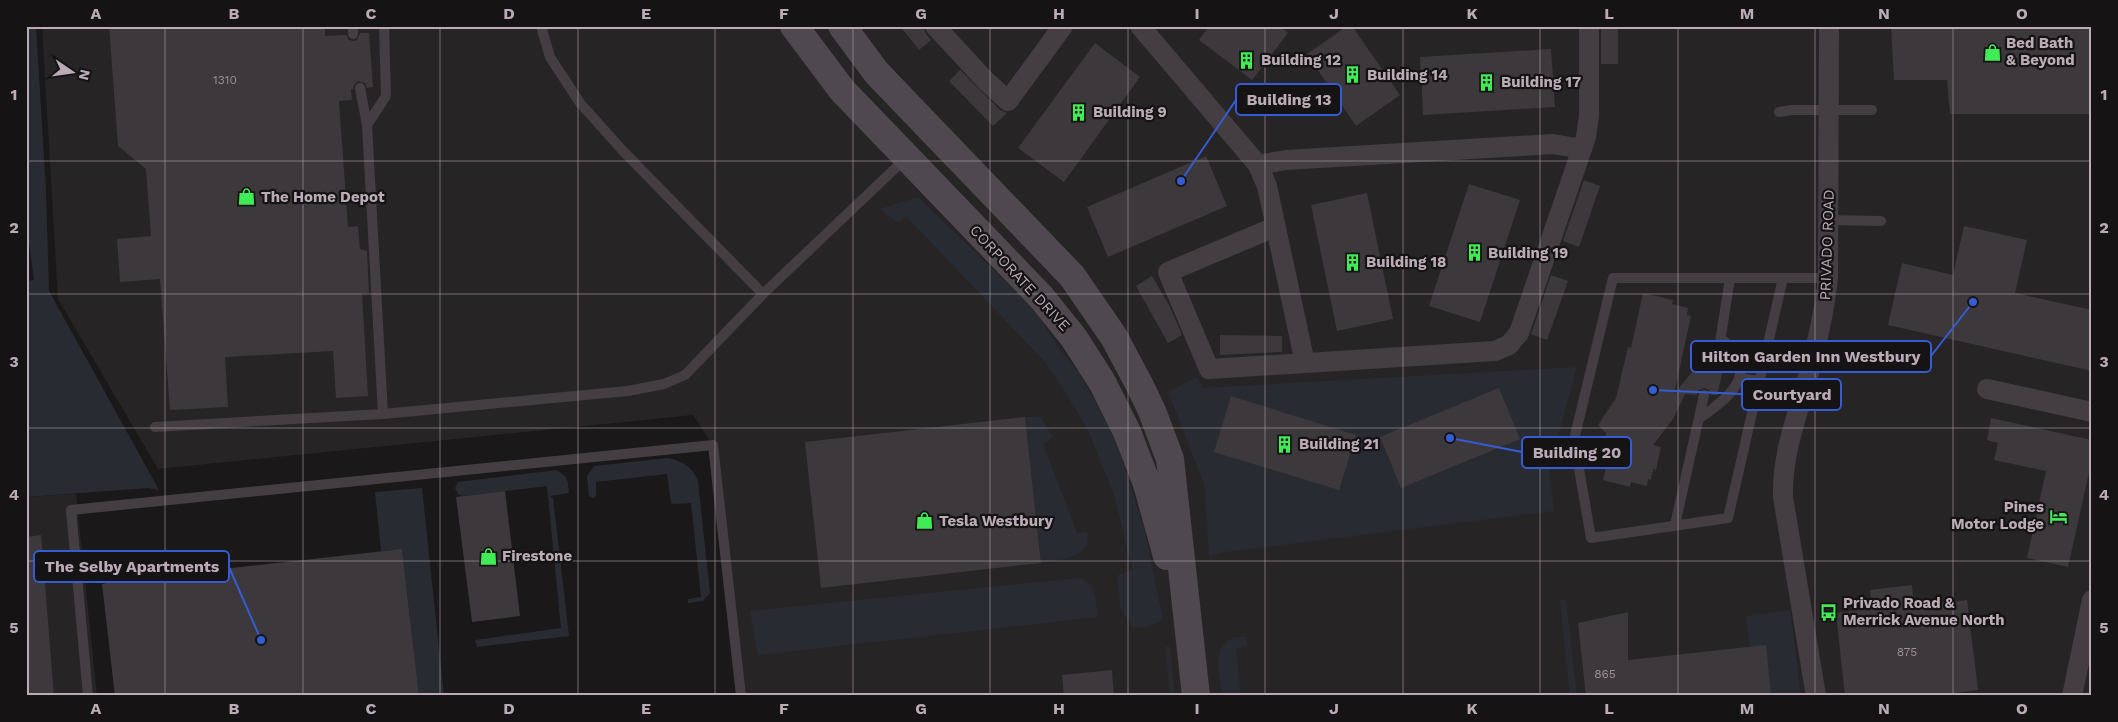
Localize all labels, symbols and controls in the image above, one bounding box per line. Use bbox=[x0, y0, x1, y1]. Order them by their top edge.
text: A bbox=[91, 4, 102, 23]
text: B bbox=[229, 4, 240, 23]
text: C bbox=[366, 4, 377, 23]
text: D bbox=[503, 4, 515, 23]
text: E bbox=[641, 4, 651, 23]
text: F bbox=[779, 4, 789, 23]
text: G bbox=[915, 4, 927, 23]
text: H bbox=[1053, 4, 1065, 23]
text: I bbox=[1194, 4, 1200, 23]
text: J bbox=[1329, 4, 1339, 23]
text: K bbox=[1466, 4, 1478, 23]
text: L bbox=[1604, 4, 1614, 23]
text: M bbox=[1740, 4, 1754, 23]
text: N bbox=[1878, 4, 1890, 23]
text: O bbox=[2016, 4, 2028, 23]
place label: Bed Bath & Beyond bbox=[2006, 34, 2075, 69]
shop icon: Bed Bath & Beyond bbox=[1982, 42, 2002, 62]
north arrow bbox=[48, 48, 98, 98]
building icon: Building 12 bbox=[1237, 50, 1257, 70]
place label: Building 12 bbox=[1261, 51, 1341, 69]
building icon: Building 14 bbox=[1343, 65, 1363, 85]
place label: Building 14 bbox=[1367, 66, 1448, 84]
text: N bbox=[76, 68, 94, 82]
building icon: Building 17 bbox=[1477, 72, 1497, 92]
house number: 1310 bbox=[213, 73, 237, 87]
place label: Building 17 bbox=[1501, 73, 1581, 91]
callout: Building 13 bbox=[1236, 84, 1341, 115]
text: 1 bbox=[11, 85, 17, 104]
text: 1 bbox=[2101, 85, 2107, 104]
text: Building 13 bbox=[1246, 90, 1332, 109]
building icon: Building 9 bbox=[1069, 102, 1089, 122]
place label: Building 9 bbox=[1093, 103, 1167, 121]
shop icon: The Home Depot bbox=[237, 187, 257, 207]
place label: The Home Depot bbox=[261, 188, 385, 206]
street label: PRIVADO ROAD bbox=[1816, 189, 1838, 301]
text: 2 bbox=[9, 218, 19, 237]
text: 2 bbox=[2099, 218, 2109, 237]
street label: CORPORATE DRIVE bbox=[966, 221, 1074, 335]
building icon: Building 19 bbox=[1464, 243, 1484, 263]
place label: Building 19 bbox=[1488, 244, 1568, 262]
building icon: Building 18 bbox=[1342, 252, 1362, 272]
place label: Building 18 bbox=[1366, 253, 1446, 271]
callout: Hilton Garden Inn Westbury bbox=[1691, 341, 1931, 372]
text: Hilton Garden Inn Westbury bbox=[1701, 347, 1922, 366]
text: 3 bbox=[9, 352, 19, 371]
text: 3 bbox=[2099, 352, 2109, 371]
callout: Courtyard bbox=[1742, 379, 1841, 410]
text: Courtyard bbox=[1753, 385, 1831, 404]
building icon: Building 21 bbox=[1275, 434, 1295, 454]
place label: Building 21 bbox=[1299, 435, 1379, 453]
callout: Building 20 bbox=[1522, 437, 1631, 468]
text: Building 20 bbox=[1533, 443, 1621, 462]
text: 4 bbox=[9, 485, 19, 504]
text: 4 bbox=[2099, 485, 2109, 504]
place label: Pines Motor Lodge bbox=[1951, 498, 2044, 533]
hotel icon: Pines Motor Lodge bbox=[2048, 506, 2068, 526]
shop icon: Tesla Westbury bbox=[915, 511, 935, 531]
place label: Tesla Westbury bbox=[939, 512, 1053, 530]
shop icon: Firestone bbox=[478, 546, 498, 566]
place label: Firestone bbox=[502, 547, 572, 565]
callout: The Selby Apartments bbox=[34, 551, 229, 582]
text: The Selby Apartments bbox=[45, 557, 220, 576]
place label: Privado Road & Merrick Avenue North bbox=[1843, 594, 2004, 629]
bus stop icon: Privado Road & Merrick Avenue North bbox=[1819, 602, 1839, 622]
text: 5 bbox=[9, 618, 19, 637]
text: 5 bbox=[2099, 618, 2109, 637]
house number: 875 bbox=[1897, 645, 1917, 659]
house number: 865 bbox=[1594, 667, 1616, 681]
text: A bbox=[91, 699, 102, 718]
text: B bbox=[229, 699, 240, 718]
text: C bbox=[366, 699, 377, 718]
text: D bbox=[503, 699, 515, 718]
text: E bbox=[641, 699, 651, 718]
text: F bbox=[779, 699, 789, 718]
text: G bbox=[915, 699, 927, 718]
text: H bbox=[1053, 699, 1065, 718]
text: I bbox=[1194, 699, 1200, 718]
text: J bbox=[1329, 699, 1339, 718]
text: K bbox=[1466, 699, 1478, 718]
text: L bbox=[1604, 699, 1614, 718]
text: M bbox=[1740, 699, 1754, 718]
text: N bbox=[1878, 699, 1890, 718]
text: O bbox=[2016, 699, 2028, 718]

